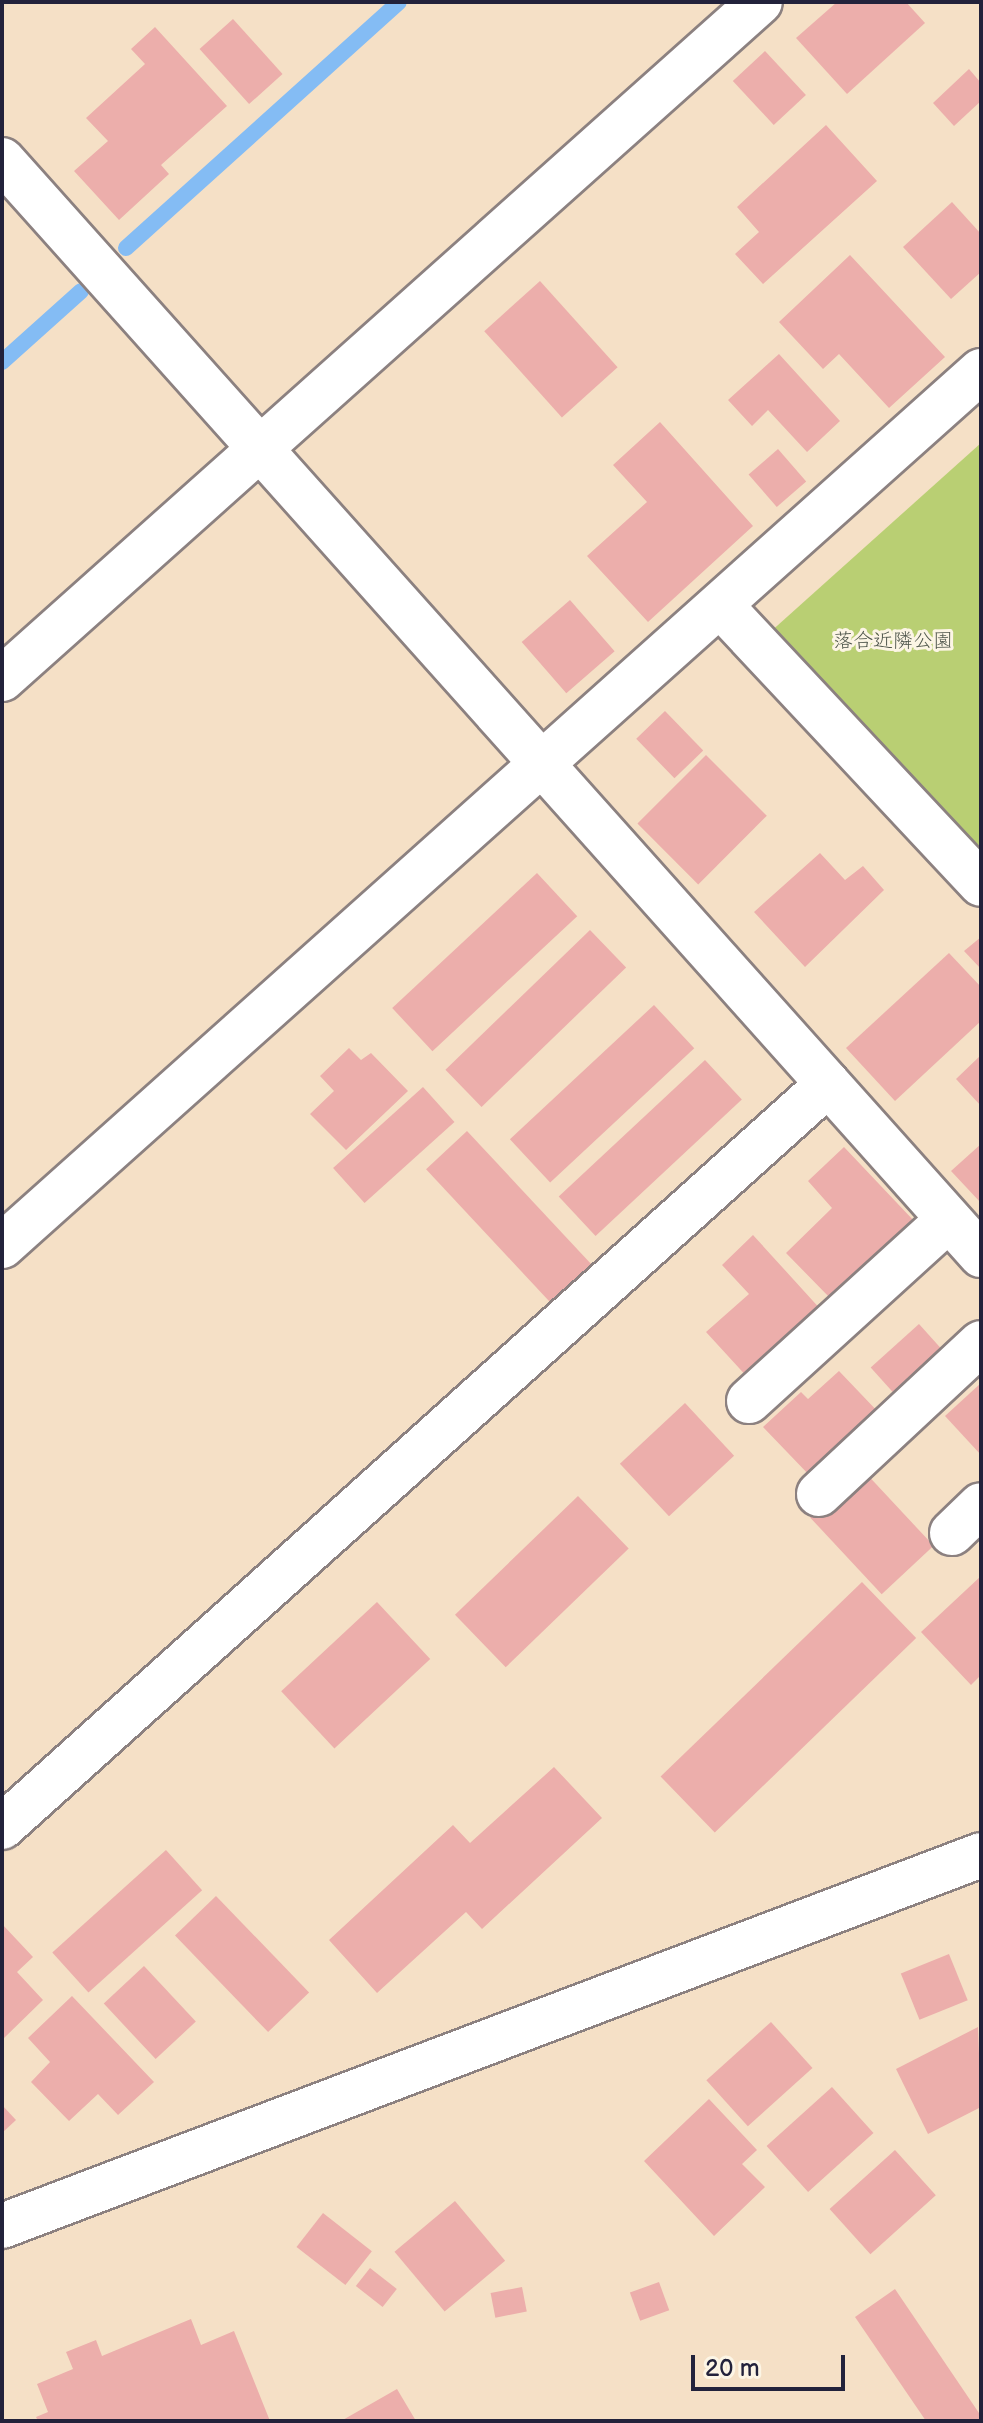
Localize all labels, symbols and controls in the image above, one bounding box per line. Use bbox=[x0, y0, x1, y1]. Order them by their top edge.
park label: 落合近隣公園 bbox=[833, 629, 953, 653]
scale bar bbox=[695, 2339, 849, 2389]
text: 20 m bbox=[705, 2354, 760, 2383]

